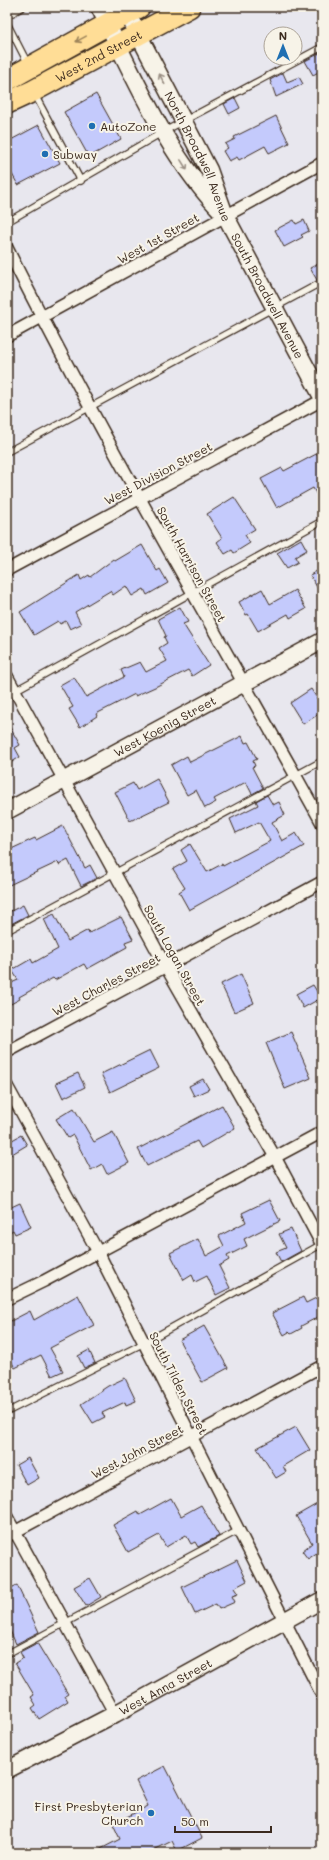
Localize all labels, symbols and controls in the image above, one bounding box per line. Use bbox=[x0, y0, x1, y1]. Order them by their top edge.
street label: West 2nd Street bbox=[52, 26, 145, 86]
north arrow bbox=[263, 26, 303, 66]
text: N bbox=[279, 28, 287, 43]
one-way arrow bbox=[75, 36, 87, 43]
one-way arrow bbox=[158, 73, 165, 85]
street label: North Broadwell Avenue bbox=[161, 88, 235, 224]
place label: AutoZone bbox=[100, 118, 157, 134]
marker: AutoZone bbox=[87, 121, 97, 131]
place label: Subway bbox=[53, 146, 97, 162]
marker: Subway bbox=[40, 149, 50, 159]
one-way arrow bbox=[180, 159, 188, 170]
street label: West 1st Street bbox=[114, 209, 202, 267]
street label: South Broadwell Avenue bbox=[228, 230, 308, 361]
street label: West Division Street bbox=[101, 438, 215, 508]
street label: South Harrison Street bbox=[154, 503, 230, 625]
street label: West Koenig Street bbox=[110, 692, 219, 760]
street label: South Logan Street bbox=[141, 902, 209, 1008]
street label: West Charles Street bbox=[49, 949, 163, 1019]
street label: South Tilden Street bbox=[146, 1329, 212, 1437]
street label: West John Street bbox=[88, 1420, 186, 1482]
street label: West Anna Street bbox=[116, 1654, 215, 1718]
place label: First Presbyterian Church bbox=[35, 1798, 143, 1828]
marker: First Presbyterian Church bbox=[146, 1808, 156, 1818]
scale bar bbox=[175, 1808, 271, 1834]
text: 50 m bbox=[181, 1813, 209, 1829]

